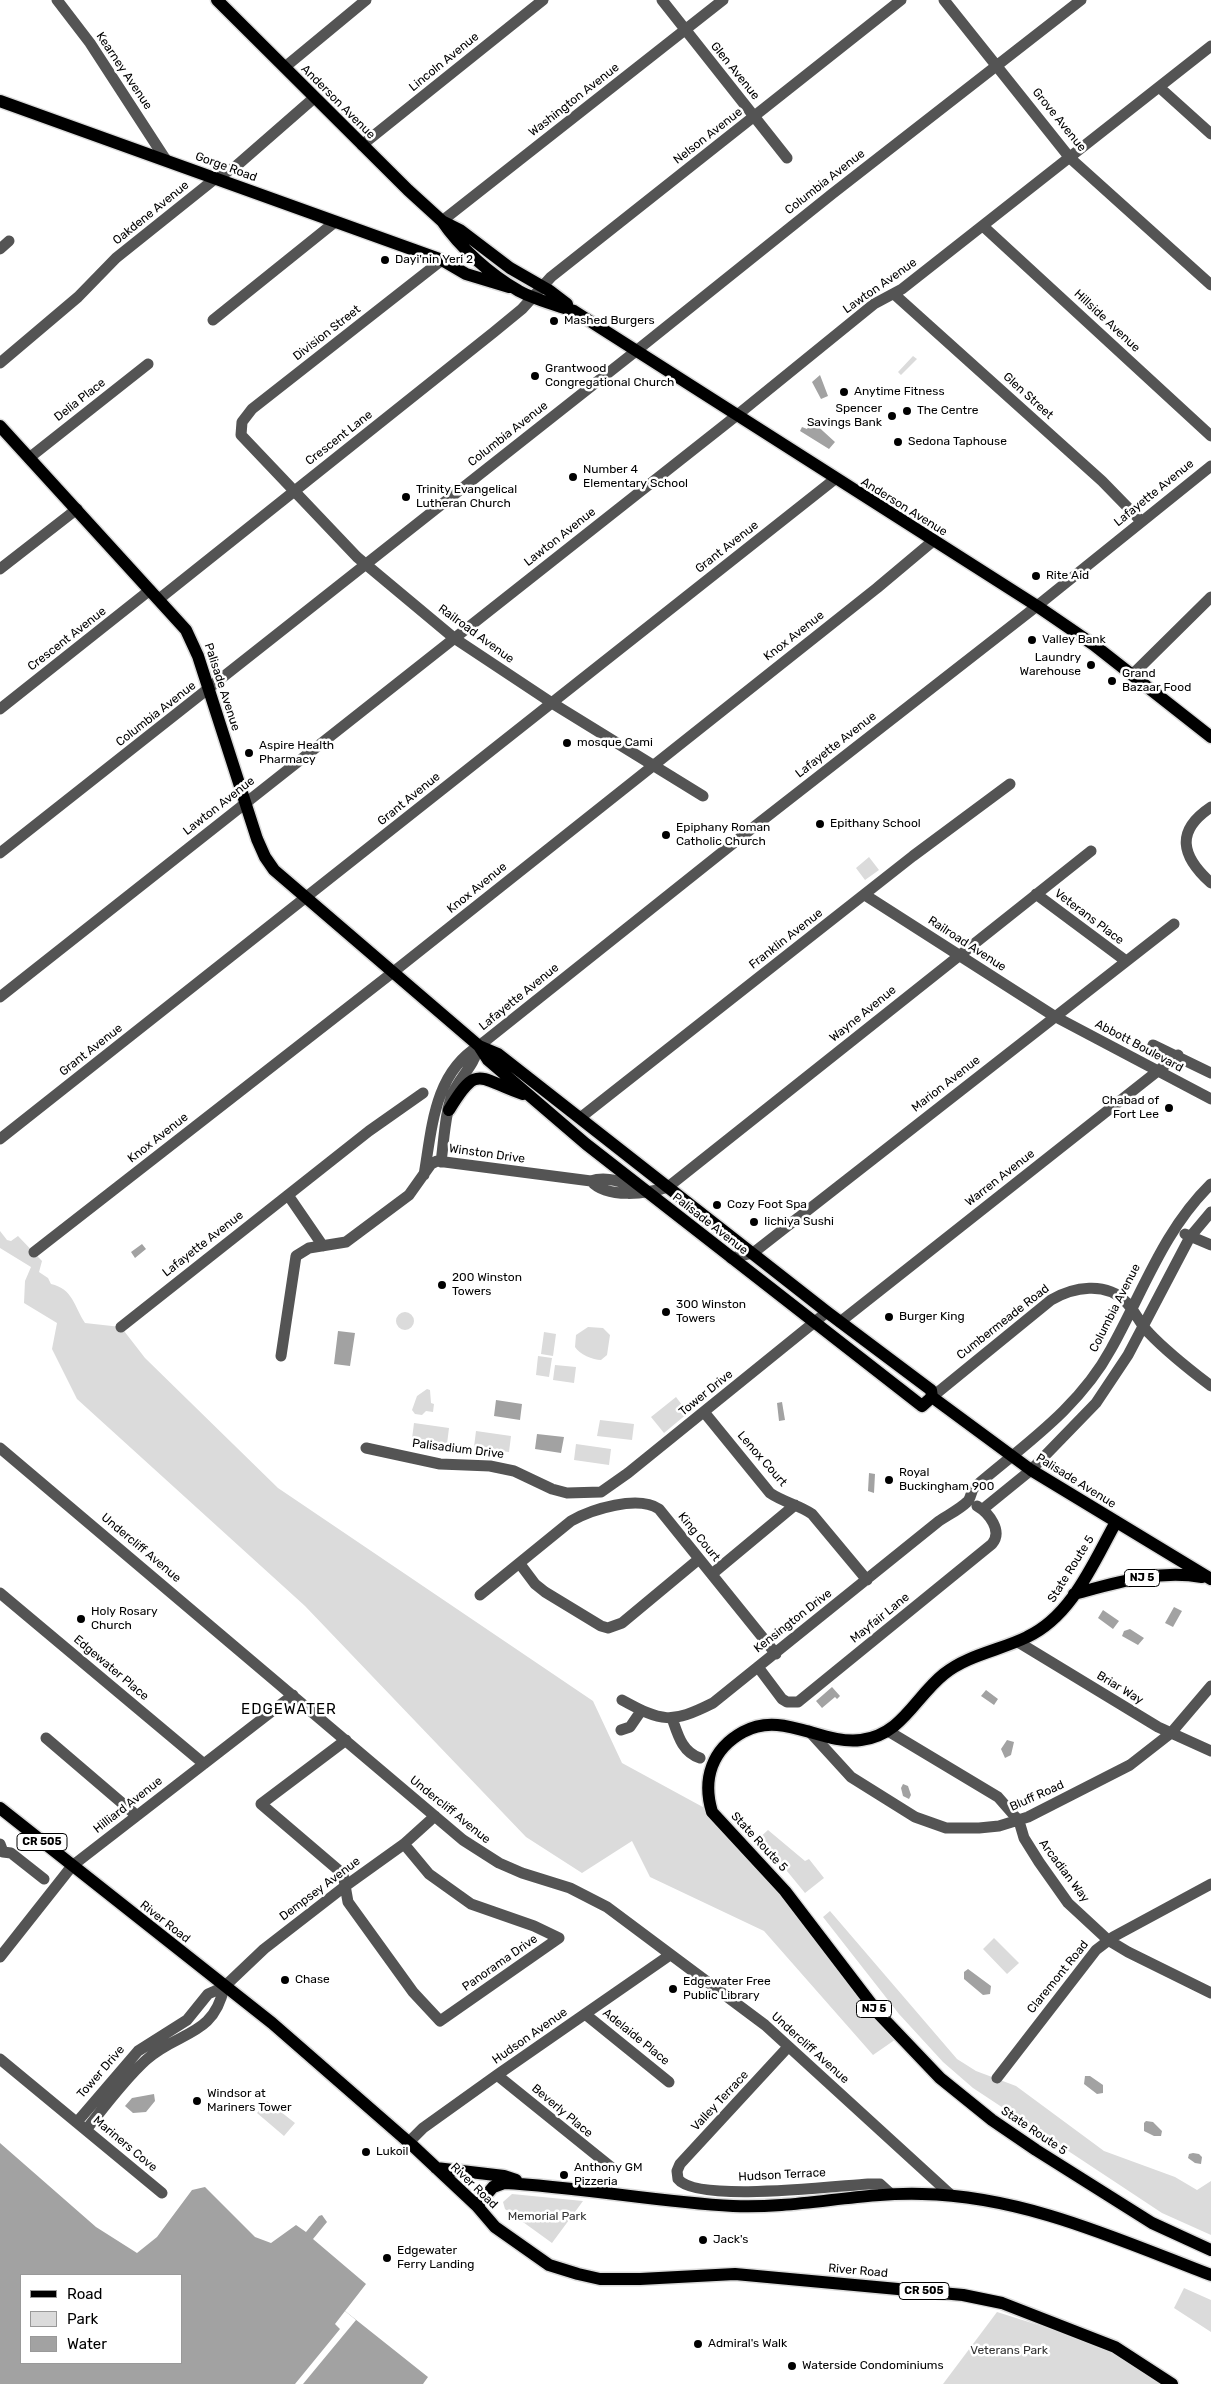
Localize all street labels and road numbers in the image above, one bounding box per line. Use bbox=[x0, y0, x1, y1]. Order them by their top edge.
street label: Lincoln Avenue bbox=[406, 29, 482, 95]
street label: Kearney Avenue bbox=[93, 30, 155, 112]
street label: Glen Avenue bbox=[707, 39, 763, 103]
street label: Washington Avenue bbox=[526, 60, 622, 140]
street label: Anderson Avenue bbox=[298, 62, 378, 142]
street label: Grove Avenue bbox=[1029, 85, 1089, 155]
street label: Nelson Avenue bbox=[671, 105, 745, 167]
street label: Columbia Avenue bbox=[782, 146, 868, 218]
street label: Gorge Road bbox=[193, 149, 259, 185]
street label: Oakdene Avenue bbox=[110, 178, 192, 248]
street label: Lawton Avenue bbox=[840, 255, 920, 317]
street label: Hillside Avenue bbox=[1071, 287, 1143, 355]
street label: Division Street bbox=[290, 302, 364, 364]
street label: Glen Street bbox=[1000, 370, 1056, 422]
street label: Delia Place bbox=[52, 376, 108, 424]
street label: Columbia Avenue bbox=[465, 398, 551, 470]
street label: Crescent Lane bbox=[303, 407, 375, 469]
street label: Lafayette Avenue bbox=[1111, 456, 1197, 530]
street label: Anderson Avenue bbox=[858, 475, 950, 539]
street label: Lawton Avenue bbox=[521, 505, 599, 569]
street label: Grant Avenue bbox=[693, 518, 761, 576]
street label: Railroad Avenue bbox=[435, 602, 517, 666]
street label: Crescent Avenue bbox=[25, 604, 109, 674]
street label: Knox Avenue bbox=[761, 608, 827, 664]
street label: Palisade Avenue bbox=[201, 641, 243, 733]
street label: Columbia Avenue bbox=[113, 678, 199, 750]
street label: Lafayette Avenue bbox=[793, 709, 879, 781]
street label: Grant Avenue bbox=[375, 769, 443, 829]
street label: Lawton Avenue bbox=[180, 774, 258, 838]
street label: Knox Avenue bbox=[444, 860, 510, 916]
street label: Veterans Place bbox=[1051, 886, 1127, 948]
street label: Franklin Avenue bbox=[746, 906, 826, 972]
street label: Railroad Avenue bbox=[925, 913, 1009, 975]
street label: Lafayette Avenue bbox=[476, 960, 562, 1034]
street label: Wayne Avenue bbox=[827, 983, 899, 1045]
street label: Abbott Boulevard bbox=[1093, 1017, 1185, 1075]
street label: Grant Avenue bbox=[57, 1021, 125, 1079]
street label: Marion Avenue bbox=[909, 1053, 983, 1115]
street label: Knox Avenue bbox=[125, 1110, 191, 1166]
street label: Winston Drive bbox=[448, 1142, 526, 1166]
street label: Warren Avenue bbox=[962, 1146, 1038, 1210]
street label: Palisade Avenue bbox=[669, 1190, 751, 1258]
street label: Lafayette Avenue bbox=[160, 1208, 246, 1280]
street label: Columbia Avenue bbox=[1086, 1261, 1144, 1355]
street label: Cumbermeade Road bbox=[954, 1281, 1052, 1363]
street label: Tower Drive bbox=[676, 1367, 736, 1419]
street label: Lenox Court bbox=[734, 1429, 790, 1489]
street label: Palisadium Drive bbox=[411, 1436, 505, 1462]
street label: Palisade Avenue bbox=[1033, 1451, 1119, 1511]
street label: Undercliff Avenue bbox=[98, 1510, 184, 1586]
street label: King Court bbox=[675, 1510, 723, 1564]
street label: State Route 5 bbox=[1045, 1533, 1097, 1605]
road number: NJ 5 bbox=[1124, 1570, 1160, 1586]
street label: Kensington Drive bbox=[751, 1586, 835, 1656]
street label: Mayfair Lane bbox=[848, 1590, 912, 1646]
street label: Edgewater Place bbox=[71, 1632, 151, 1704]
street label: Briar Way bbox=[1094, 1668, 1146, 1708]
street label: Undercliff Avenue bbox=[407, 1773, 493, 1847]
street label: Hilliard Avenue bbox=[91, 1774, 165, 1836]
street label: Bluff Road bbox=[1008, 1778, 1066, 1814]
street label: State Route 5 bbox=[728, 1809, 790, 1875]
road number: CR 505 bbox=[17, 1834, 67, 1850]
street label: Arcadian Way bbox=[1036, 1837, 1092, 1905]
street label: Dempsey Avenue bbox=[277, 1854, 363, 1924]
street label: River Road bbox=[137, 1898, 193, 1946]
street label: Panorama Drive bbox=[460, 1932, 540, 1994]
street label: Claremont Road bbox=[1024, 1938, 1092, 2016]
road number: NJ 5 bbox=[856, 2000, 892, 2018]
street label: Hudson Avenue bbox=[490, 2005, 570, 2067]
street label: Adelaide Place bbox=[600, 2006, 672, 2068]
street label: Undercliff Avenue bbox=[768, 2009, 852, 2087]
street label: Tower Drive bbox=[74, 2043, 128, 2101]
street label: Valley Terrace bbox=[688, 2068, 752, 2134]
street label: Beverly Place bbox=[529, 2081, 595, 2141]
street label: State Route 5 bbox=[998, 2104, 1070, 2158]
street label: Mariners Cove bbox=[90, 2113, 160, 2175]
street label: River Road bbox=[447, 2160, 501, 2212]
street label: Hudson Terrace bbox=[738, 2166, 826, 2184]
street label: River Road bbox=[828, 2261, 888, 2281]
road number: CR 505 bbox=[899, 2282, 949, 2300]

